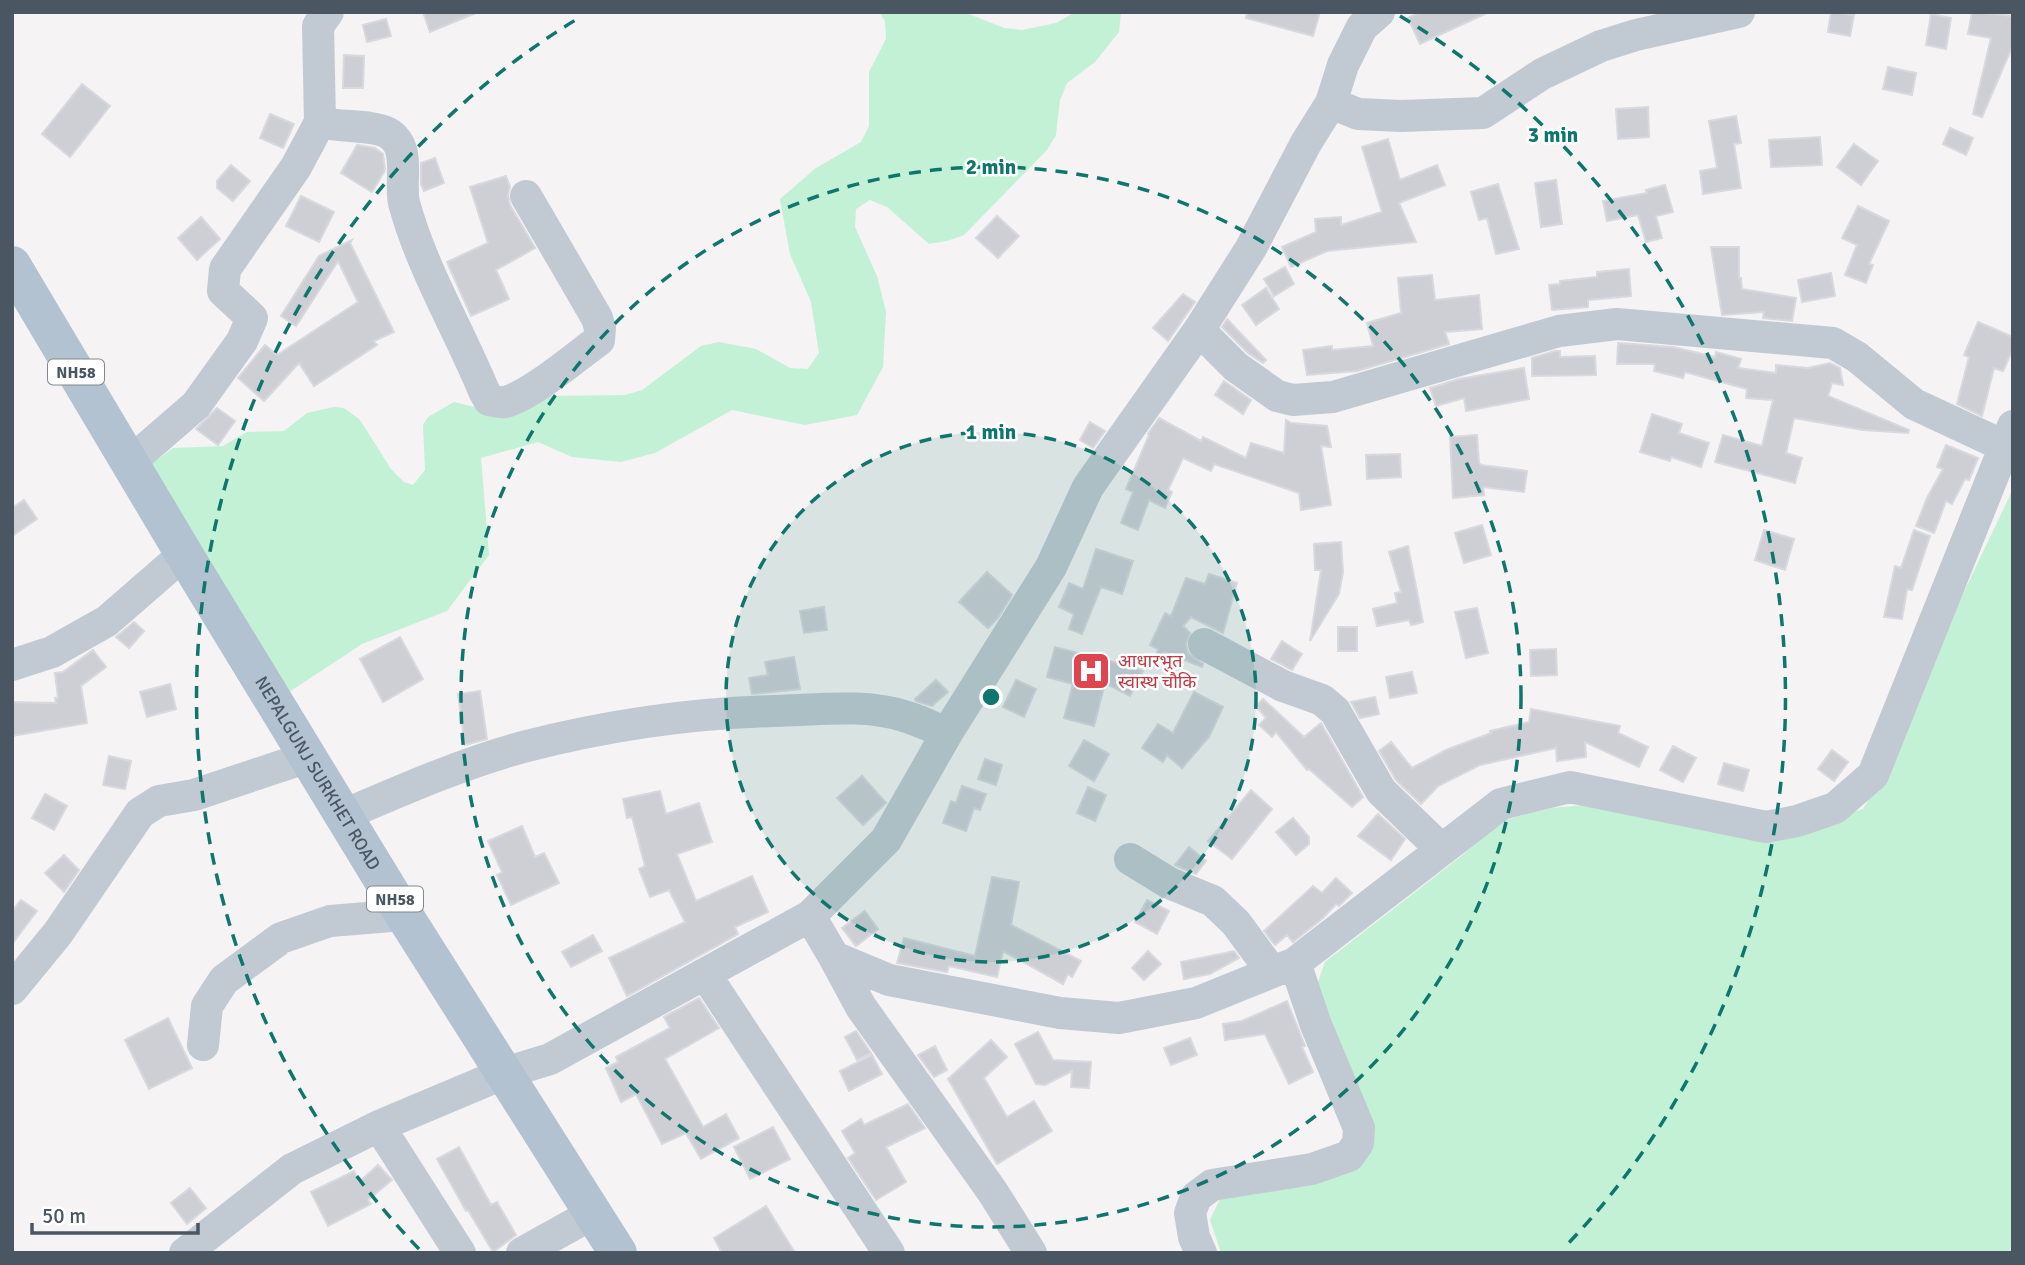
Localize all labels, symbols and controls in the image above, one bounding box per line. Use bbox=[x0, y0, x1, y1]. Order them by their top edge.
text: 3 min bbox=[1528, 122, 1578, 148]
text: 2 min bbox=[966, 154, 1016, 180]
road number: NH58 bbox=[48, 360, 104, 384]
text: 1 min bbox=[966, 419, 1016, 445]
hospital icon: आधारभुत स्वास्थ चौकि bbox=[1070, 650, 1112, 692]
place label: आधारभुत स्वास्थ चौकि bbox=[1118, 650, 1198, 693]
street label: NEPALGUNJ SURKHET ROAD bbox=[250, 672, 385, 874]
centre of rings bbox=[979, 685, 1003, 709]
road number: NH58 bbox=[367, 886, 423, 911]
scale bar bbox=[32, 1192, 198, 1236]
text: 50 m bbox=[42, 1203, 86, 1229]

